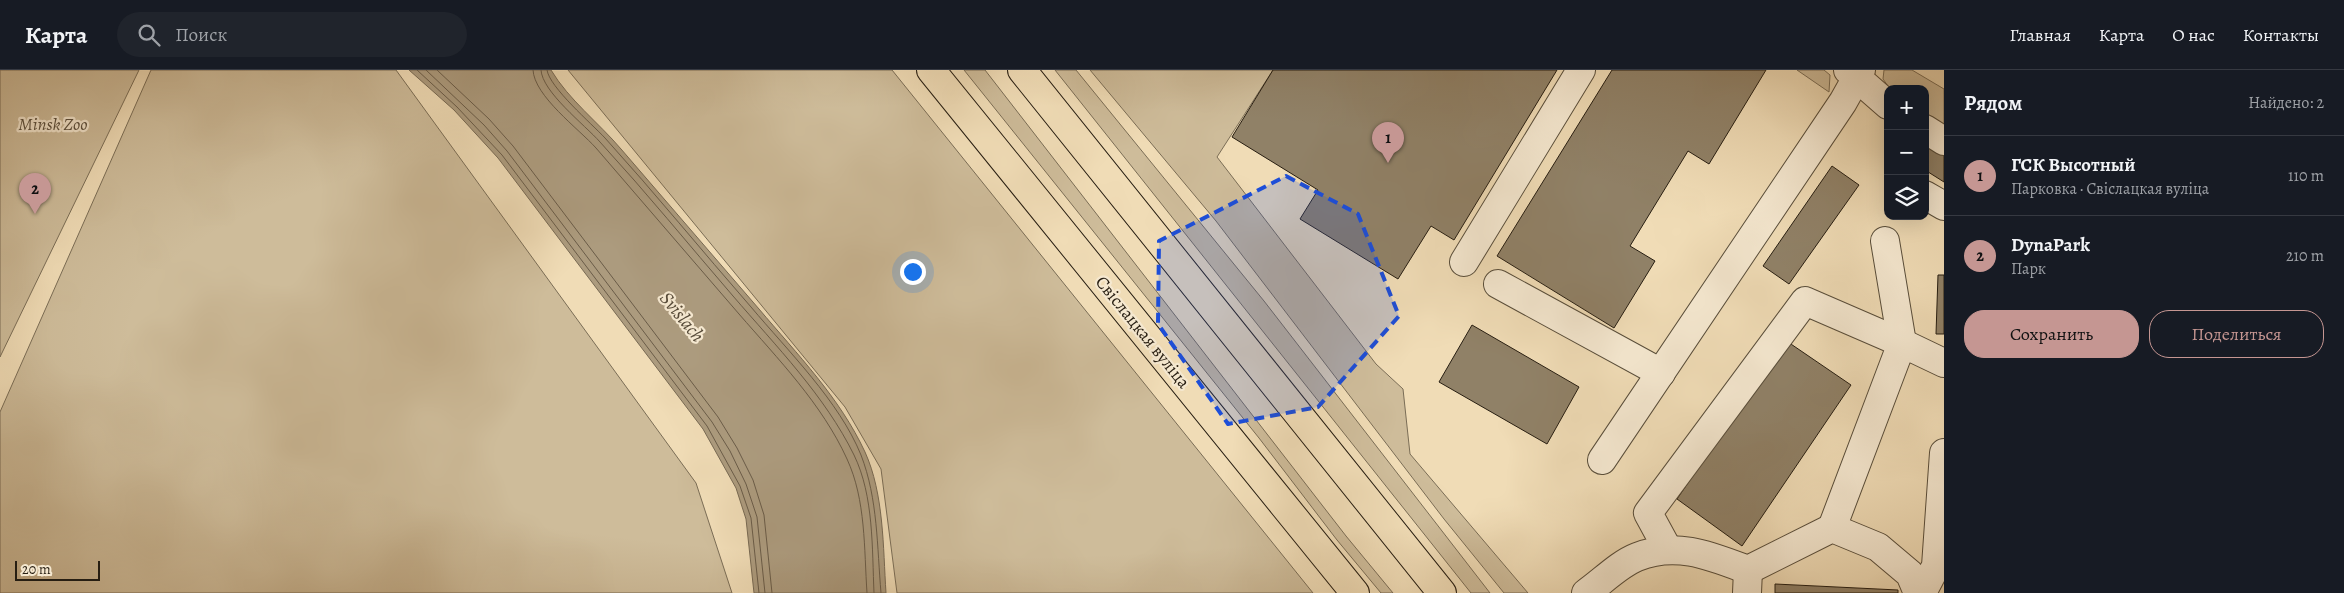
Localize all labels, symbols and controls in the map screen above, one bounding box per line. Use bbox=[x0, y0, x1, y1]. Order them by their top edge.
search box bbox=[117, 12, 467, 57]
text: Карта bbox=[25, 19, 87, 51]
icon: search bbox=[135, 21, 163, 49]
text: Поиск bbox=[175, 22, 227, 48]
text: Главная bbox=[2010, 23, 2071, 47]
text: Карта bbox=[2099, 23, 2144, 47]
text: О нас bbox=[2172, 23, 2215, 47]
text: Контакты bbox=[2243, 23, 2319, 47]
map controls bbox=[1884, 85, 1929, 220]
button: + bbox=[1884, 85, 1929, 130]
text: Рядом bbox=[1964, 89, 2022, 117]
text: Найдено: 2 bbox=[2248, 92, 2324, 114]
park label: Minsk Zoo bbox=[18, 112, 88, 136]
pin: 1 bbox=[1372, 122, 1404, 163]
button: − bbox=[1884, 130, 1929, 175]
text: ГСК Высотный bbox=[2011, 152, 2136, 178]
text: 1 bbox=[1977, 165, 1983, 187]
text: 110 m bbox=[2288, 165, 2324, 187]
pin: 2 bbox=[19, 173, 51, 214]
button: layers bbox=[1884, 175, 1929, 220]
text: Парковка · Свіслацкая вуліца bbox=[2011, 178, 2209, 200]
text: DynaPark bbox=[2011, 232, 2090, 258]
text: 2 bbox=[1976, 245, 1984, 267]
text: 210 m bbox=[2286, 245, 2324, 267]
text: Парк bbox=[2011, 258, 2046, 280]
your location bbox=[900, 259, 926, 285]
street label: Свіслацкая вуліца bbox=[1090, 271, 1196, 394]
water label: Svislach bbox=[654, 286, 710, 348]
button: Сохранить bbox=[1964, 310, 2139, 358]
button: Поделиться bbox=[2149, 310, 2324, 358]
scale bar bbox=[15, 558, 100, 581]
text: 20 m bbox=[22, 560, 51, 579]

